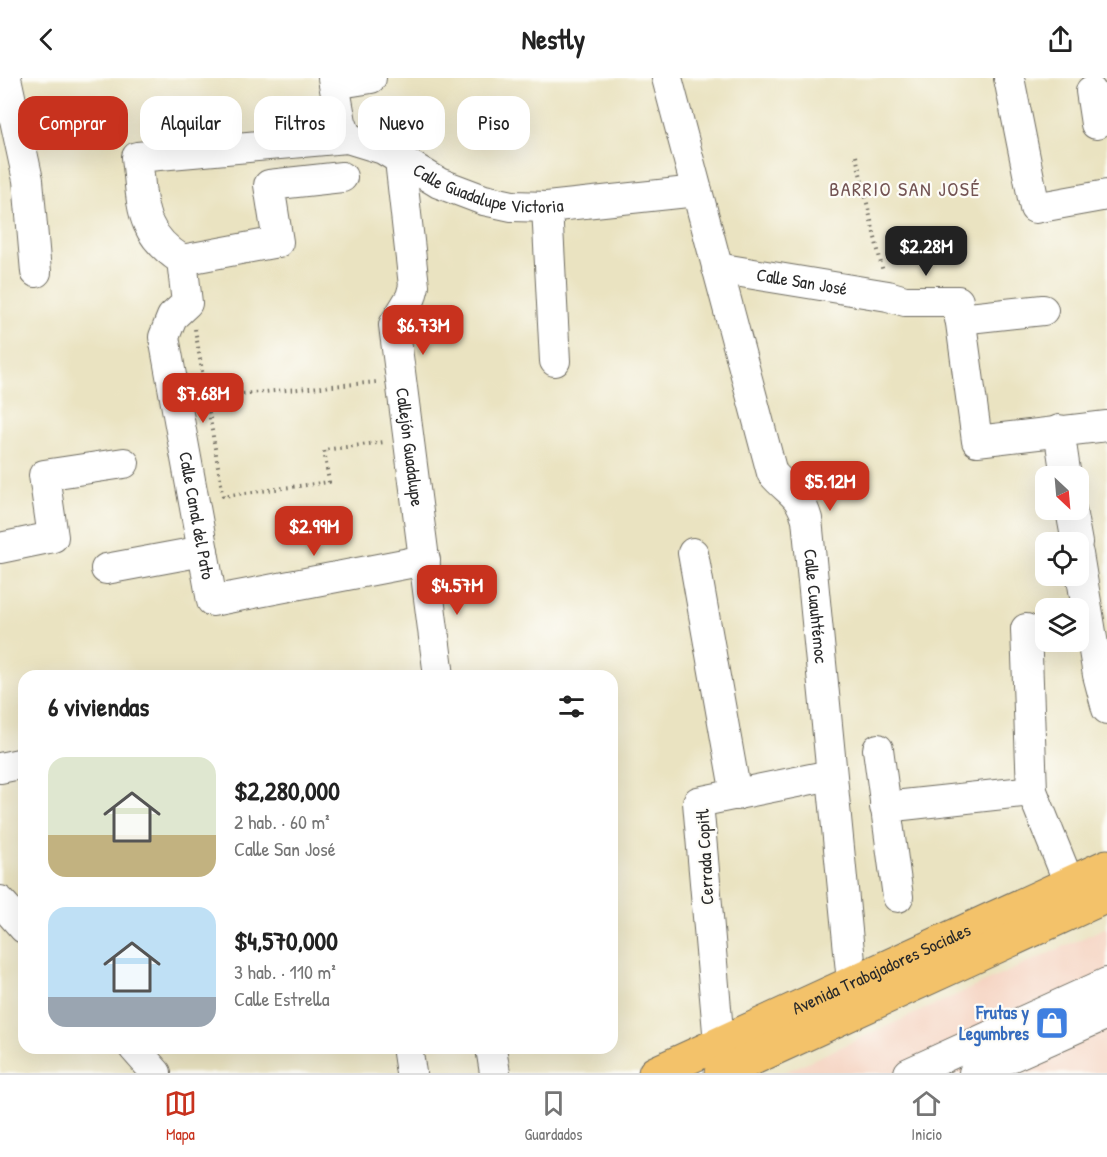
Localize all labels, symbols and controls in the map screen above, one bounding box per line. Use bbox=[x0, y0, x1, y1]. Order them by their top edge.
text: Nestly bbox=[522, 21, 585, 57]
icon: back bbox=[30, 23, 63, 56]
icon: share bbox=[1044, 23, 1077, 56]
chip: Comprar bbox=[18, 96, 128, 150]
chip: Alquilar bbox=[140, 96, 242, 150]
chip: Filtros bbox=[254, 96, 346, 150]
chip: Nuevo bbox=[358, 96, 445, 150]
chip: Piso bbox=[457, 96, 530, 150]
street label: Calle Guadalupe Victoria bbox=[408, 157, 565, 219]
district label: BARRIO SAN JOSÉ bbox=[829, 175, 981, 202]
pin: $2.28M bbox=[877, 226, 975, 277]
text: $2.28M bbox=[899, 232, 953, 259]
street label: Calle San José bbox=[755, 262, 849, 301]
pin: $6.73M bbox=[374, 305, 472, 356]
text: $6.73M bbox=[396, 311, 450, 338]
pin: $7.68M bbox=[154, 373, 252, 424]
text: $7.68M bbox=[177, 379, 229, 406]
street label: Callejón Guadalupe bbox=[390, 386, 430, 508]
street label: Calle Canal del Pato bbox=[173, 450, 221, 582]
pin: $5.12M bbox=[781, 461, 879, 512]
north arrow bbox=[1035, 466, 1089, 520]
map controls bbox=[1035, 466, 1089, 652]
text: $5.12M bbox=[804, 467, 856, 494]
pin: $2.99M bbox=[265, 506, 363, 557]
text: $2.99M bbox=[289, 512, 339, 539]
button: locate bbox=[1035, 532, 1089, 586]
street label: Calle Cuauhtémoc bbox=[798, 548, 834, 664]
pin: $4.57M bbox=[408, 565, 506, 616]
text: $4.57M bbox=[431, 571, 483, 598]
button: layers bbox=[1035, 598, 1089, 652]
text: 6 viviendas bbox=[48, 689, 149, 724]
icon: filters bbox=[555, 690, 588, 723]
text: $2,280,000 bbox=[234, 773, 340, 808]
icon: home bbox=[96, 781, 168, 853]
text: 2 hab. · 60 m² bbox=[234, 808, 330, 835]
street label: Cerrada Copitl bbox=[689, 808, 719, 906]
text: Calle San José bbox=[234, 835, 336, 862]
street label: Avenida Trabajadores Sociales bbox=[788, 917, 975, 1021]
text: $4,570,000 bbox=[234, 923, 338, 958]
icon: home bbox=[96, 931, 168, 1003]
text: 3 hab. · 110 m² bbox=[234, 958, 336, 985]
text: Calle Estrella bbox=[234, 985, 330, 1012]
place label: Frutas y Legumbres bbox=[959, 1000, 1029, 1047]
shop icon: Frutas y Legumbres bbox=[1034, 1005, 1070, 1041]
tab: Mapa bbox=[164, 1087, 197, 1145]
tab: Guardados bbox=[525, 1087, 582, 1145]
tab: Inicio bbox=[910, 1087, 943, 1145]

